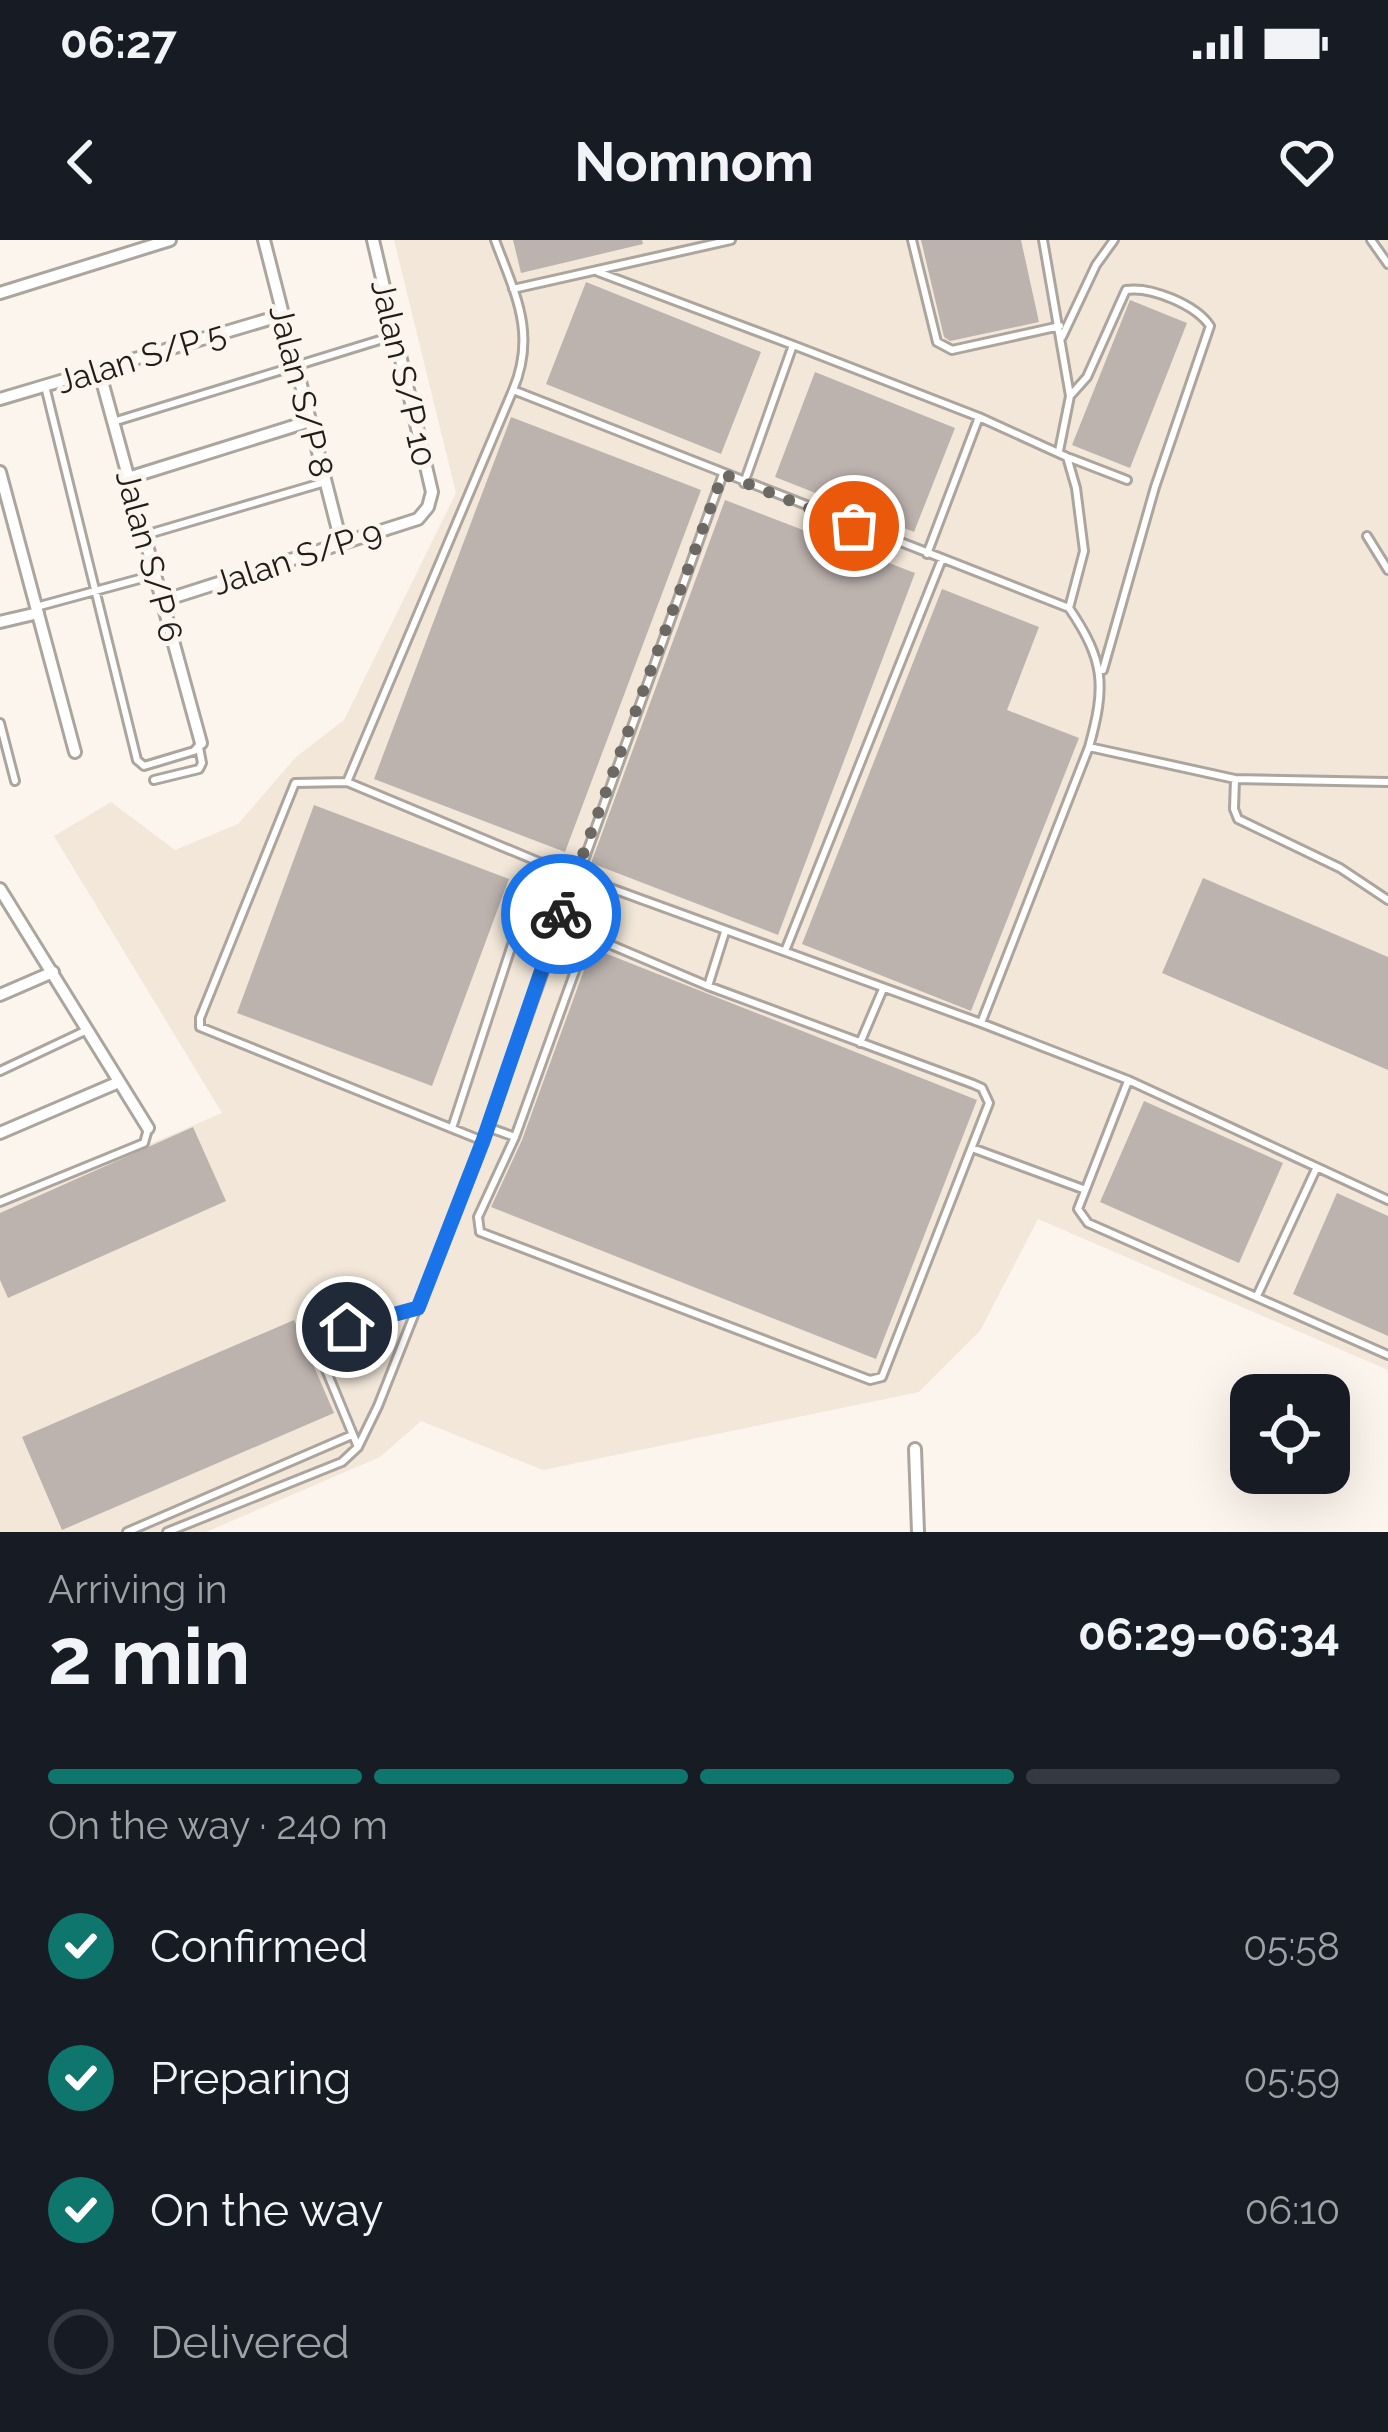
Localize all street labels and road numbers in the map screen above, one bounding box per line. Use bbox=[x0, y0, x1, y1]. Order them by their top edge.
street label: Jalan S/P 10 bbox=[363, 276, 444, 470]
street label: Jalan S/P 8 bbox=[261, 301, 342, 481]
street label: Jalan S/P 5 bbox=[52, 313, 230, 402]
street label: Jalan S/P 6 bbox=[108, 466, 191, 646]
street label: Jalan S/P 9 bbox=[208, 512, 387, 603]

